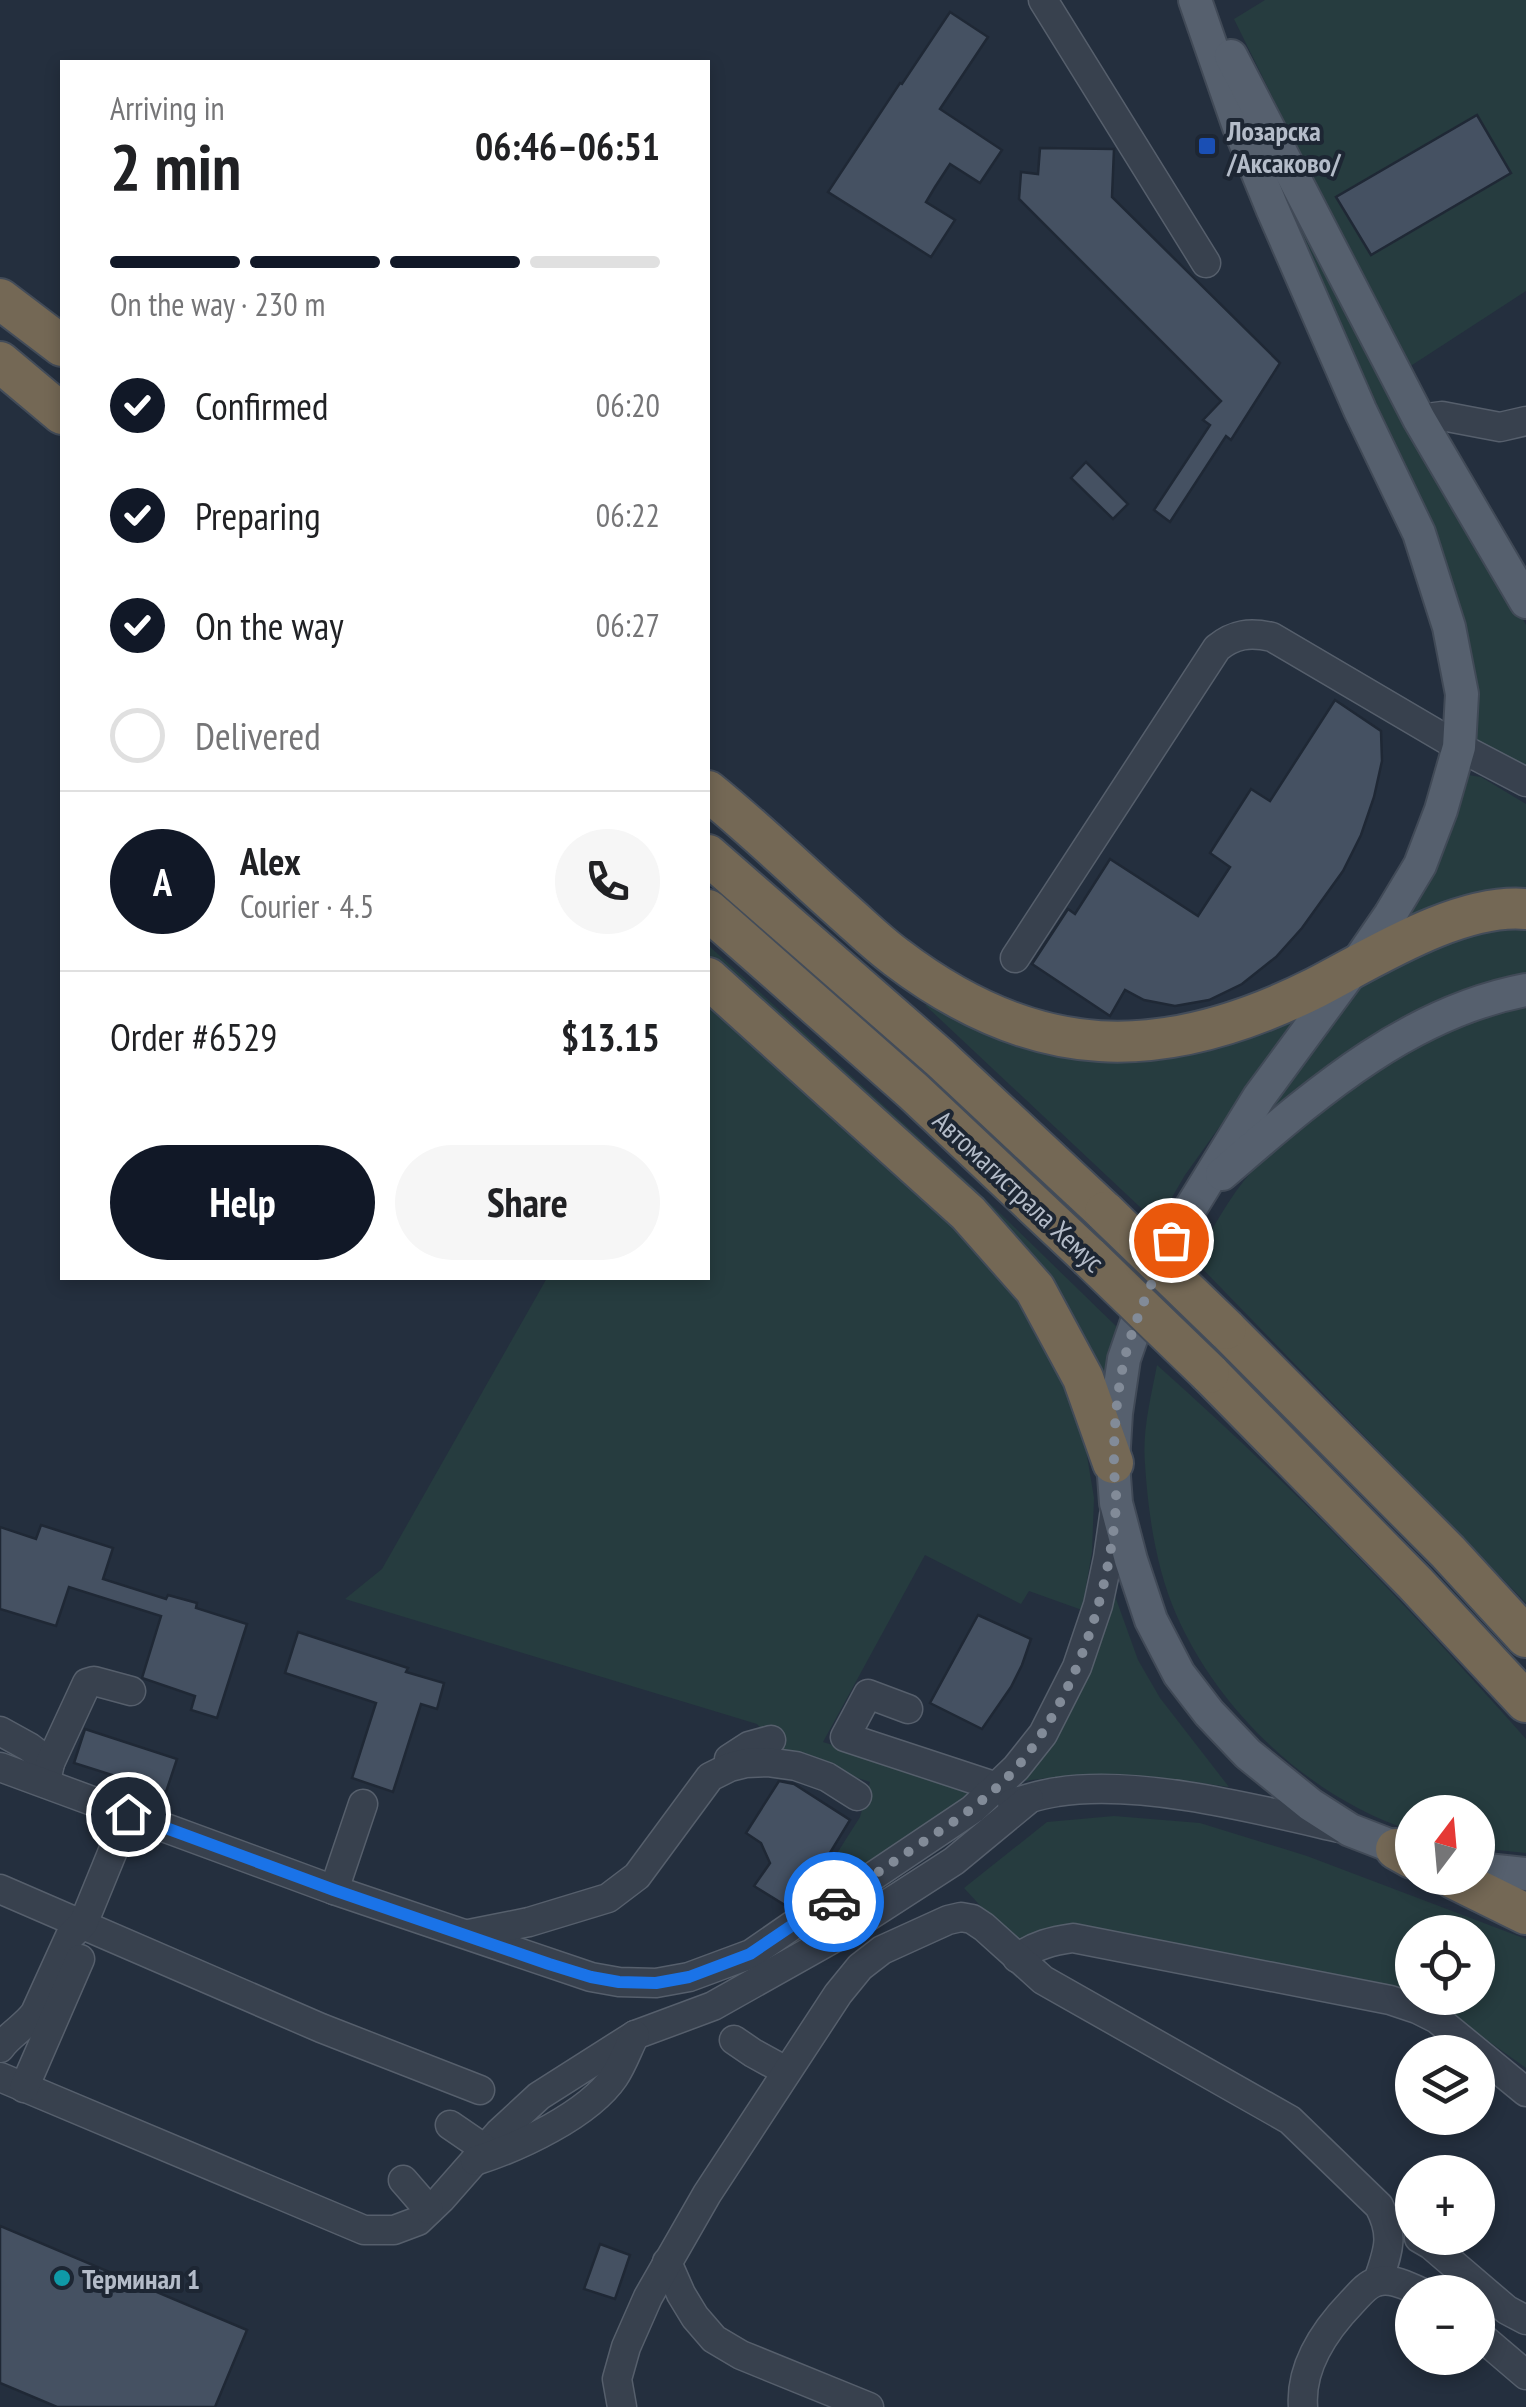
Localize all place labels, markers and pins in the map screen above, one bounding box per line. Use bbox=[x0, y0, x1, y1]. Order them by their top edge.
place label: Лозарска /Аксаково/ bbox=[1226, 112, 1342, 181]
marker: Лозарска /Аксаково/ bbox=[1196, 135, 1218, 157]
pin bbox=[1129, 1198, 1214, 1283]
pin bbox=[86, 1772, 171, 1857]
place label: Терминал 1 bbox=[82, 2260, 200, 2297]
marker: Терминал 1 bbox=[51, 2267, 73, 2289]

